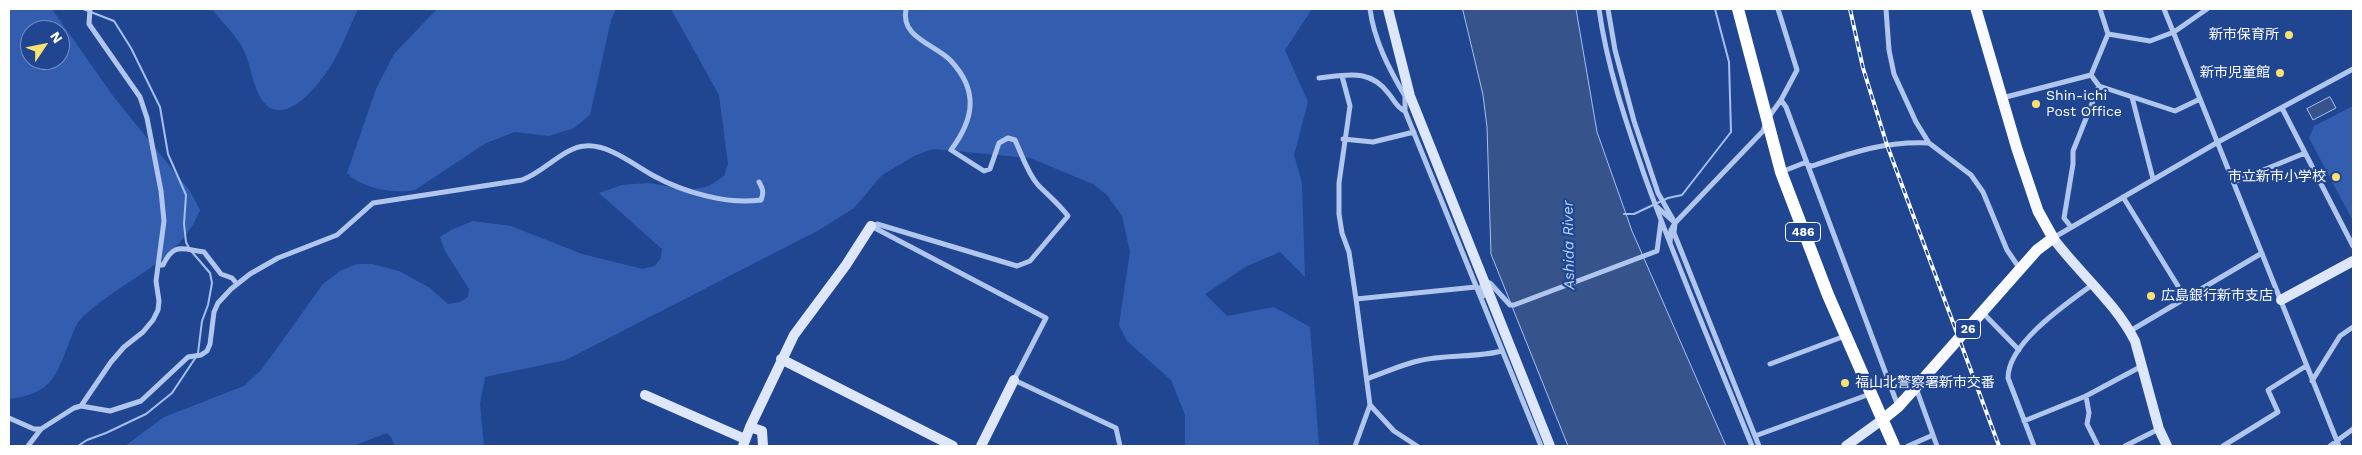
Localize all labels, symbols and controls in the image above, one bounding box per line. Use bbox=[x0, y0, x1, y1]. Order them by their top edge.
north arrow bbox=[20, 20, 70, 70]
place label: 新市保育所 bbox=[2209, 27, 2279, 43]
text: N bbox=[47, 28, 66, 46]
marker: 新市保育所 bbox=[2283, 29, 2295, 41]
place label: 新市児童館 bbox=[2200, 65, 2270, 81]
marker: 新市児童館 bbox=[2274, 67, 2286, 79]
place label: Shin-ichi Post Office bbox=[2046, 88, 2122, 120]
marker: Shin-ichi Post Office bbox=[2030, 98, 2042, 110]
place label: 市立新市小学校 bbox=[2228, 169, 2326, 185]
marker: 市立新市小学校 bbox=[2330, 171, 2342, 183]
water label: Ashida River bbox=[1559, 200, 1579, 290]
road number: 486 bbox=[1786, 222, 1820, 242]
place label: 広島銀行新市支店 bbox=[2161, 288, 2273, 304]
marker: 広島銀行新市支店 bbox=[2145, 290, 2157, 302]
road number: 26 bbox=[1956, 320, 1980, 338]
place label: 福山北警察署新市交番 bbox=[1855, 375, 1995, 391]
marker: 福山北警察署新市交番 bbox=[1839, 377, 1851, 389]

